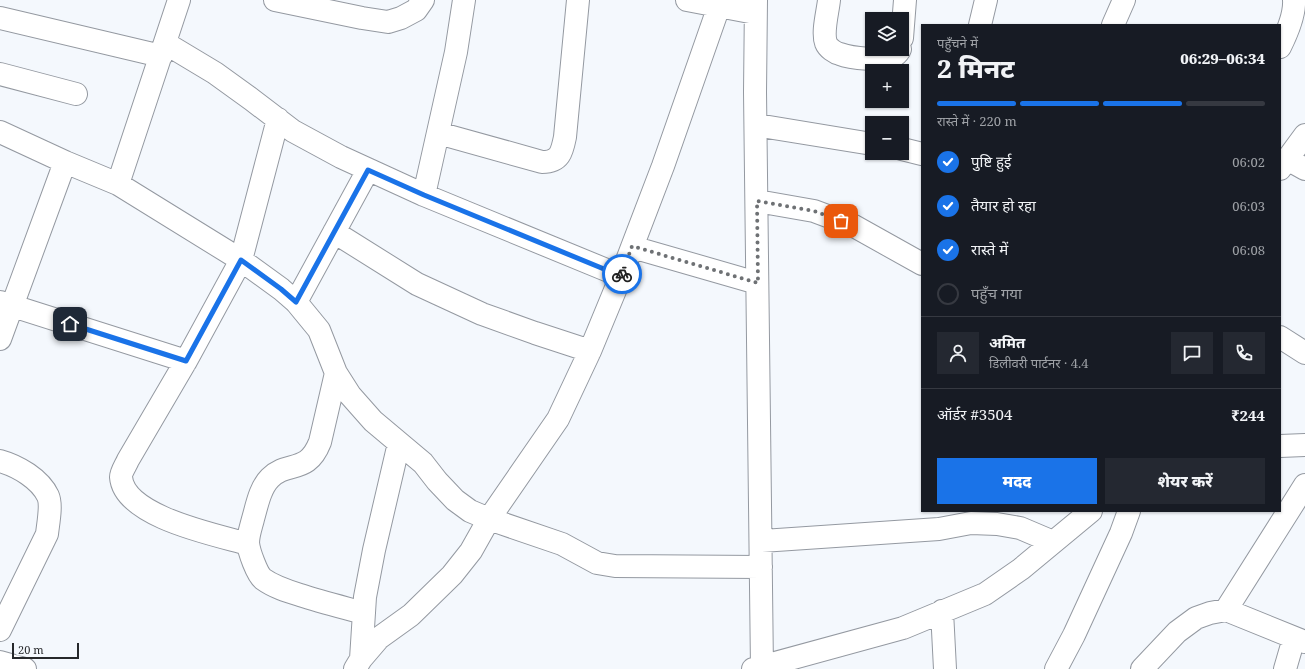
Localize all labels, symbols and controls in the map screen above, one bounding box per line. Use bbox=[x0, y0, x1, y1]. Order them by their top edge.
map controls bbox=[865, 12, 909, 160]
button: layers bbox=[865, 12, 909, 56]
text: पहुँचने में bbox=[937, 34, 978, 52]
text: 06:29–06:34 bbox=[1180, 48, 1265, 68]
text: 2 मिनट bbox=[937, 50, 1014, 86]
button: + bbox=[865, 64, 909, 108]
text: रास्ते में · 220 m bbox=[937, 112, 1017, 130]
button: − bbox=[865, 116, 909, 160]
icon: check bbox=[937, 151, 959, 173]
text: पुष्टि हुई bbox=[971, 151, 1011, 171]
text: 06:02 bbox=[1232, 153, 1265, 171]
icon: check bbox=[937, 195, 959, 217]
text: तैयार हो रहा bbox=[971, 195, 1036, 215]
text: 06:03 bbox=[1232, 197, 1265, 215]
pin bbox=[824, 204, 858, 238]
icon: bag bbox=[830, 210, 852, 232]
icon: check bbox=[937, 239, 959, 261]
text: रास्ते में bbox=[971, 239, 1008, 259]
text: 06:08 bbox=[1232, 241, 1265, 259]
courier bbox=[602, 254, 642, 294]
icon: bike bbox=[611, 263, 633, 285]
text: पहुँच गया bbox=[971, 283, 1022, 303]
pin bbox=[53, 307, 87, 341]
icon: home bbox=[59, 313, 81, 335]
button: person bbox=[937, 332, 979, 374]
text: अमित bbox=[989, 332, 1025, 352]
button: chat bbox=[1171, 332, 1213, 374]
button: phone bbox=[1223, 332, 1265, 374]
text: डिलीवरी पार्टनर · 4.4 bbox=[989, 354, 1088, 372]
text: ऑर्डर #3504 bbox=[937, 404, 1012, 424]
text: ₹244 bbox=[1231, 405, 1265, 425]
button: मदद bbox=[937, 458, 1097, 504]
button: शेयर करें bbox=[1105, 458, 1265, 504]
scale bar bbox=[12, 641, 79, 660]
text: 20 m bbox=[18, 642, 44, 657]

